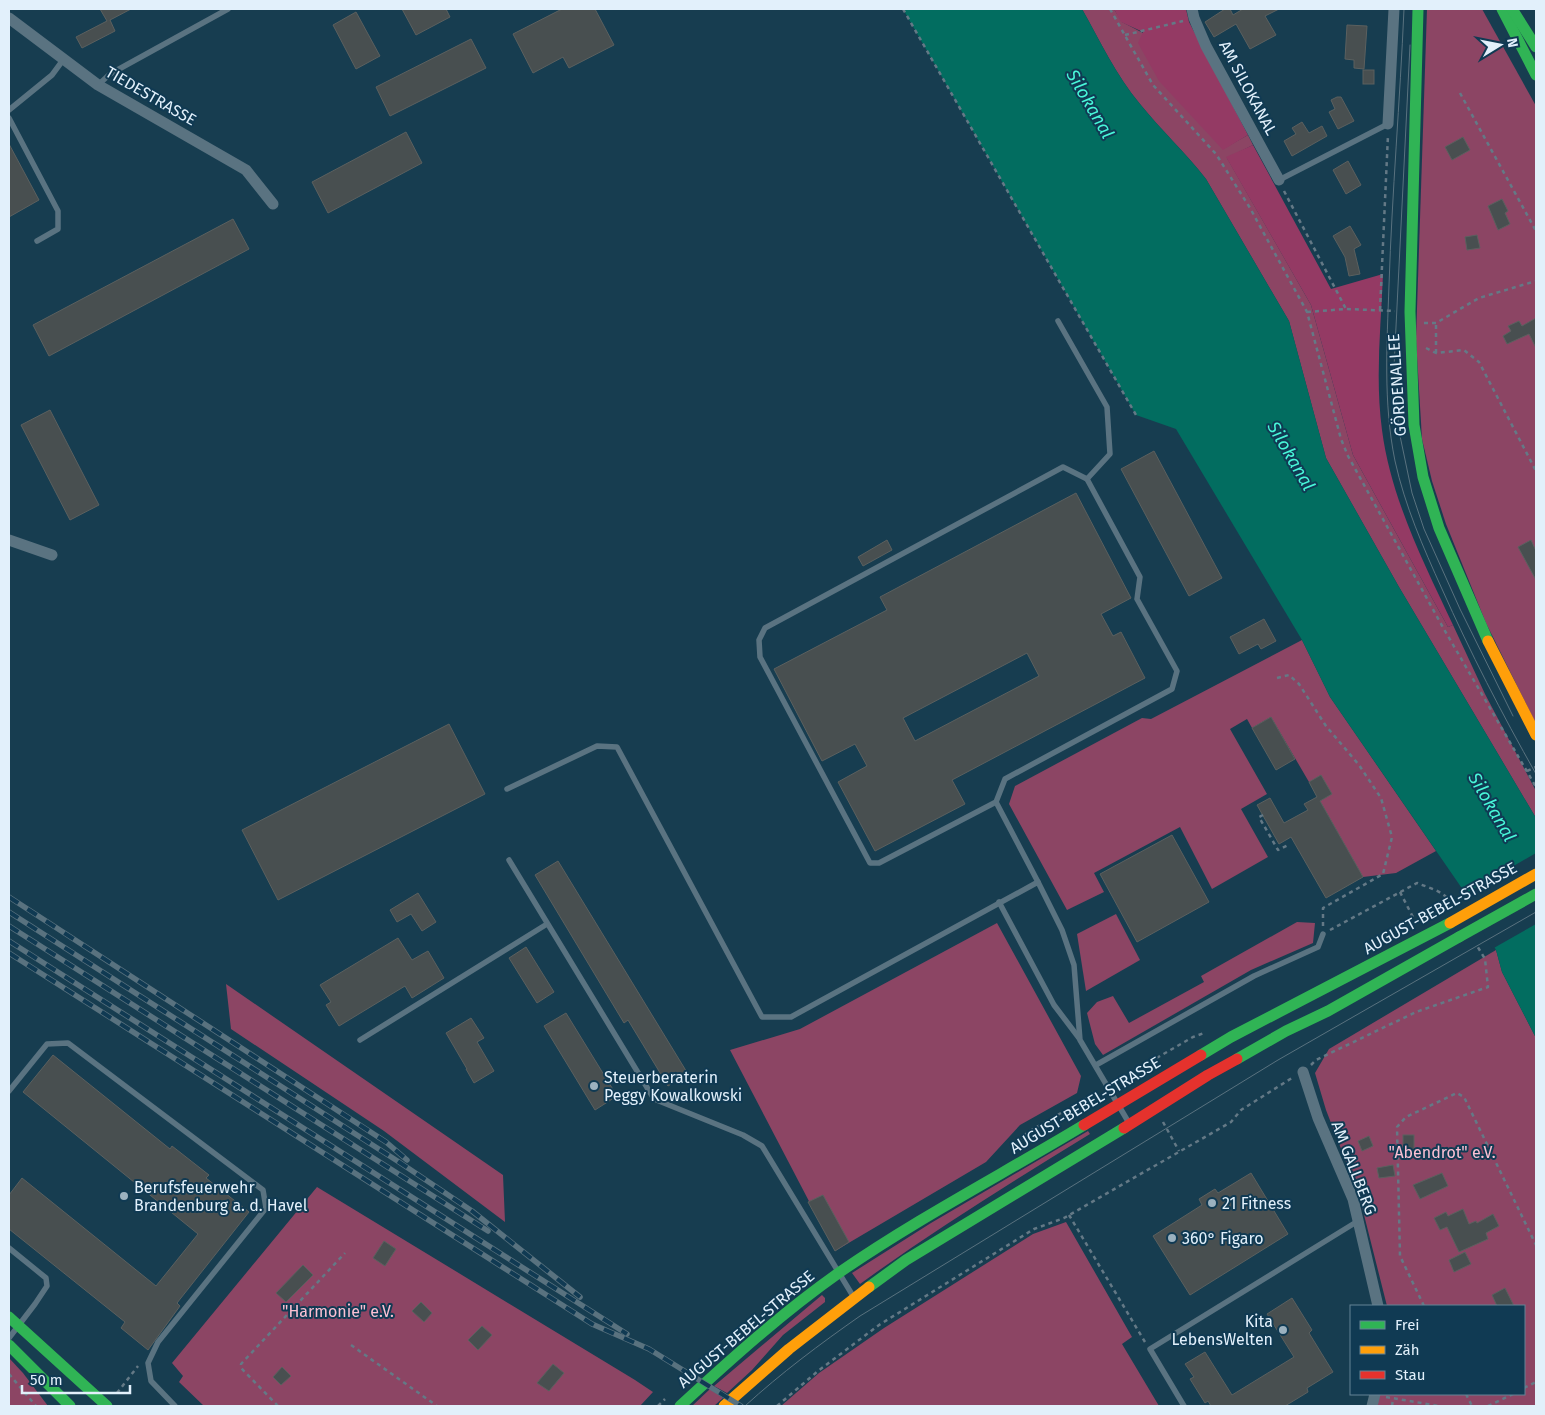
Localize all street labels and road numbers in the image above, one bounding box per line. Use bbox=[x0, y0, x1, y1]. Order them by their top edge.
street label: AM SILOKANAL bbox=[1215, 38, 1281, 139]
street label: TIEDESTRASSE bbox=[102, 62, 200, 130]
street label: GÖRDENALLEE bbox=[1384, 333, 1410, 437]
street label: AUGUST-BEBEL-STRASSE bbox=[1360, 858, 1520, 958]
street label: AUGUST-BEBEL-STRASSE bbox=[1006, 1052, 1164, 1158]
street label: AM GALLBERG bbox=[1327, 1118, 1381, 1218]
street label: AUGUST-BEBEL-STRASSE bbox=[674, 1266, 818, 1392]

